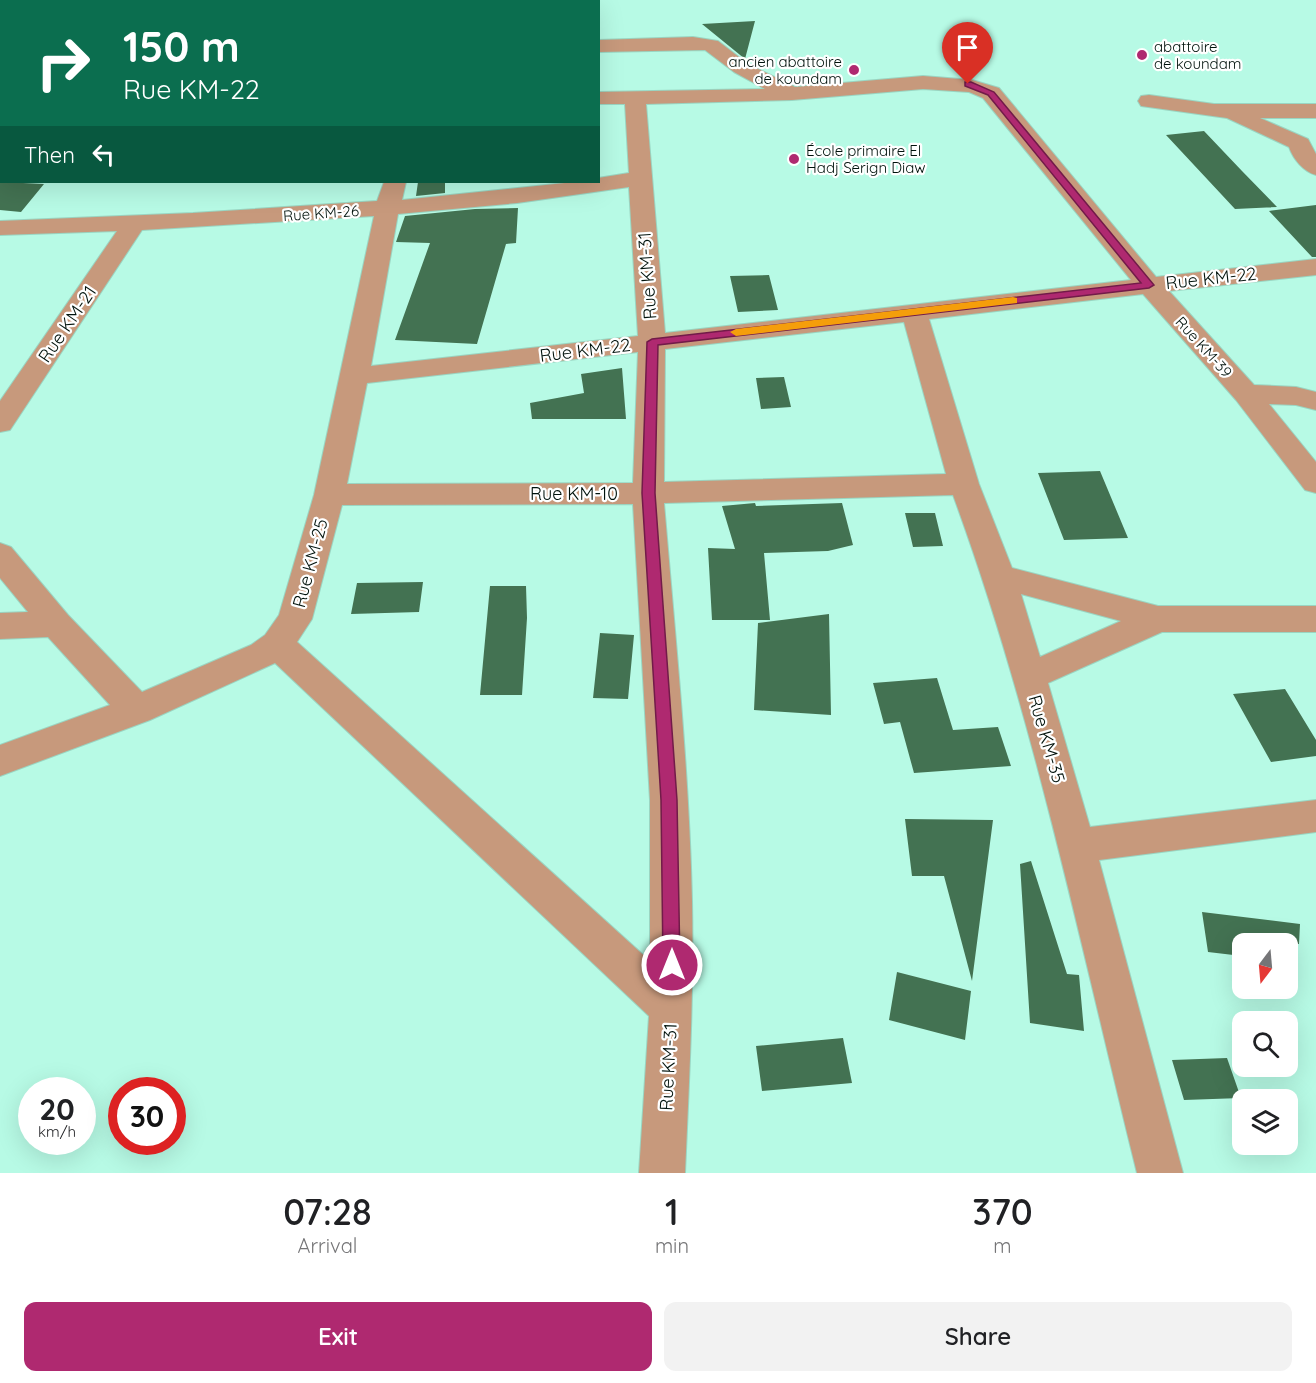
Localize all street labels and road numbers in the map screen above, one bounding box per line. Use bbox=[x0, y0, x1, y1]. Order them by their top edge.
street label: Rue KM-26 bbox=[283, 201, 359, 225]
street label: Rue KM-31 bbox=[632, 232, 662, 320]
street label: Rue KM-22 bbox=[1164, 262, 1258, 294]
street label: Rue KM-21 bbox=[33, 281, 101, 367]
street label: Rue KM-39 bbox=[1172, 313, 1236, 381]
street label: Rue KM-22 bbox=[538, 333, 632, 367]
street label: Rue KM-10 bbox=[530, 482, 618, 505]
street label: Rue KM-25 bbox=[287, 516, 333, 610]
street label: Rue KM-35 bbox=[1023, 692, 1071, 786]
street label: Rue KM-31 bbox=[654, 1023, 682, 1111]

